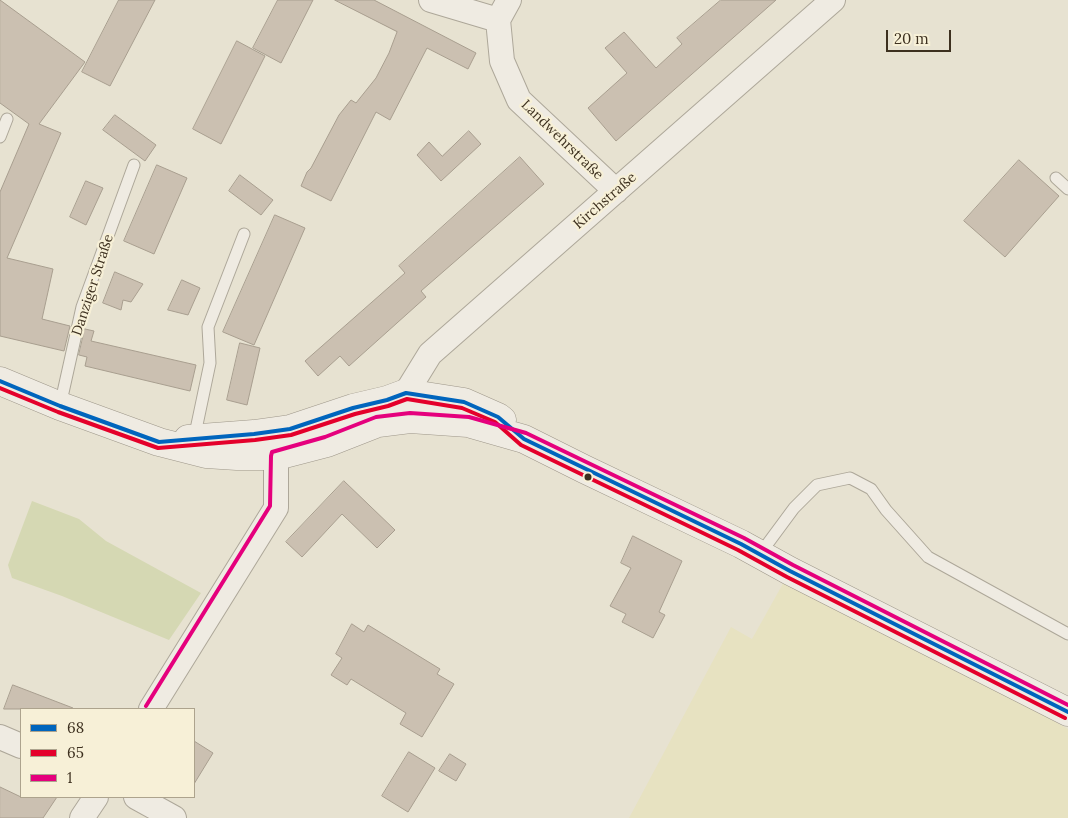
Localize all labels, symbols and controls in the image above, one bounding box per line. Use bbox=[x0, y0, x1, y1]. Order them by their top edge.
scale bar bbox=[888, 20, 953, 52]
text: 20 m bbox=[894, 29, 929, 48]
street label: Landwehrstraße bbox=[517, 97, 607, 183]
street label: Kirchstraße bbox=[570, 169, 640, 233]
street label: Danziger Straße bbox=[69, 232, 117, 338]
unlabelled marker bbox=[583, 472, 593, 482]
legend bbox=[20, 708, 195, 798]
text: 68 bbox=[67, 718, 84, 737]
text: 65 bbox=[67, 743, 84, 762]
text: 1 bbox=[67, 768, 72, 787]

